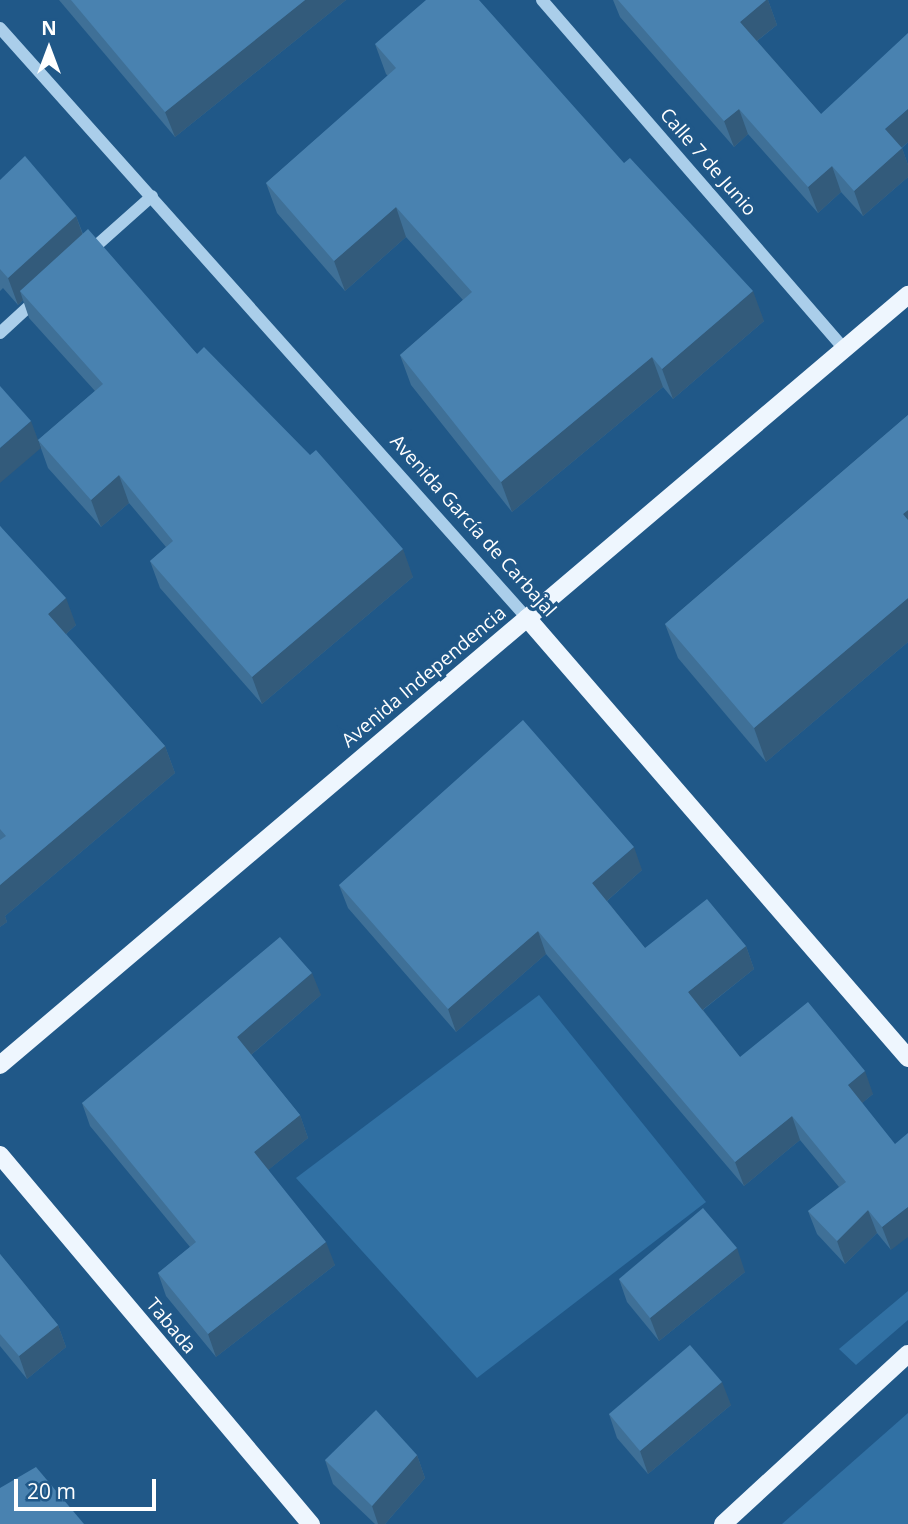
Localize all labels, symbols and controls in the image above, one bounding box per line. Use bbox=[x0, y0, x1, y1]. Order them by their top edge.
north arrow bbox=[14, 14, 84, 84]
text: N bbox=[41, 15, 57, 41]
street label: Calle 7 de Junio bbox=[655, 103, 761, 221]
street label: Avenida García de Carbajal bbox=[385, 430, 561, 622]
street label: Avenida Independencia bbox=[337, 602, 511, 752]
street label: Tabada bbox=[141, 1294, 201, 1358]
scale bar bbox=[18, 1464, 159, 1508]
text: 20 m bbox=[27, 1477, 76, 1505]

